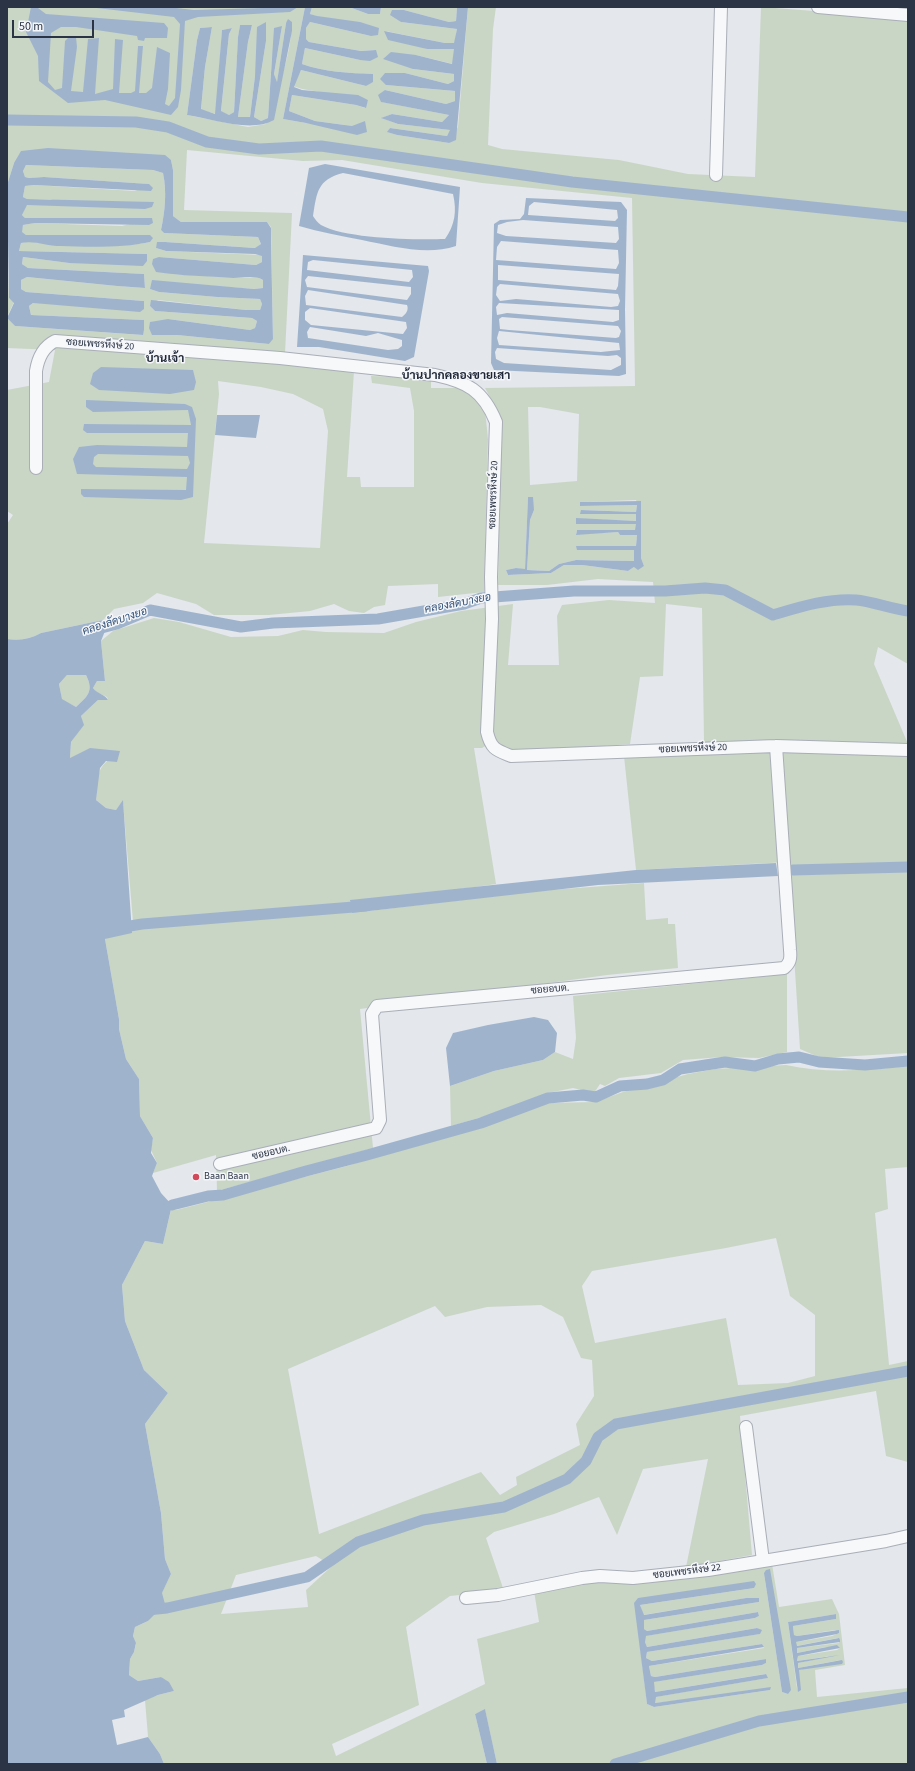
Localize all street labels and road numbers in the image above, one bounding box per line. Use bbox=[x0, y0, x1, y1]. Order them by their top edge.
street label: ซอยเพชรหึงษ์ 20 bbox=[65, 337, 135, 353]
street label: ซอยเพชรหึงษ์ 20 bbox=[487, 461, 501, 529]
street label: ซอยเพชรหึงษ์ 20 bbox=[659, 742, 727, 756]
street label: ซอยอบต. bbox=[530, 982, 570, 998]
street label: ซอยอบต. bbox=[251, 1143, 291, 1163]
street label: ซอยเพชรหึงษ์ 22 bbox=[652, 1562, 722, 1582]

